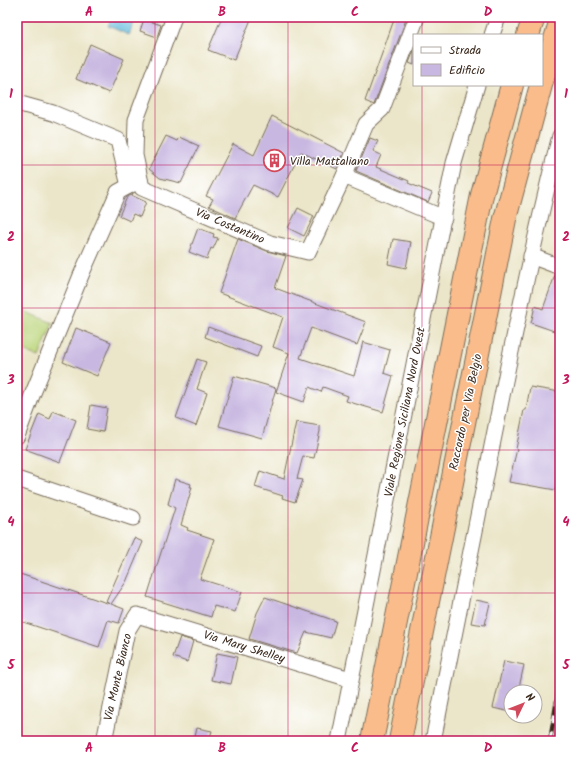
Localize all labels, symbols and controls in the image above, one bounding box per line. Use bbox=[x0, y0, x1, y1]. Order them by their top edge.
text: A bbox=[85, 2, 93, 23]
text: B bbox=[218, 2, 226, 23]
text: C bbox=[351, 2, 359, 23]
text: D bbox=[484, 2, 493, 23]
legend bbox=[413, 34, 543, 86]
text: Strada bbox=[449, 41, 482, 60]
text: Edificio bbox=[449, 61, 485, 80]
text: 1 bbox=[9, 84, 13, 105]
text: 1 bbox=[564, 84, 568, 105]
building icon: Villa Mattaliano bbox=[261, 148, 287, 174]
place label: Villa Mattaliano bbox=[290, 152, 369, 171]
street label: Via Costantino bbox=[192, 203, 268, 249]
text: 2 bbox=[7, 227, 15, 248]
text: 2 bbox=[562, 227, 570, 248]
street label: Viale Regione Siciliana Nord Ovest bbox=[379, 325, 431, 499]
street label: Raccordo per Via Belgio bbox=[444, 352, 488, 472]
text: 3 bbox=[6, 370, 15, 391]
text: 3 bbox=[561, 370, 570, 391]
text: 4 bbox=[7, 512, 15, 533]
text: 4 bbox=[562, 512, 570, 533]
street label: Via Mary Shelley bbox=[201, 626, 287, 669]
street label: Via Monte Bianco bbox=[99, 631, 137, 723]
text: 5 bbox=[7, 655, 16, 676]
text: 5 bbox=[562, 655, 571, 676]
north arrow bbox=[503, 684, 543, 724]
text: N bbox=[521, 689, 539, 707]
text: A bbox=[85, 738, 93, 758]
text: B bbox=[218, 738, 226, 758]
text: C bbox=[351, 738, 359, 758]
text: D bbox=[484, 738, 493, 758]

